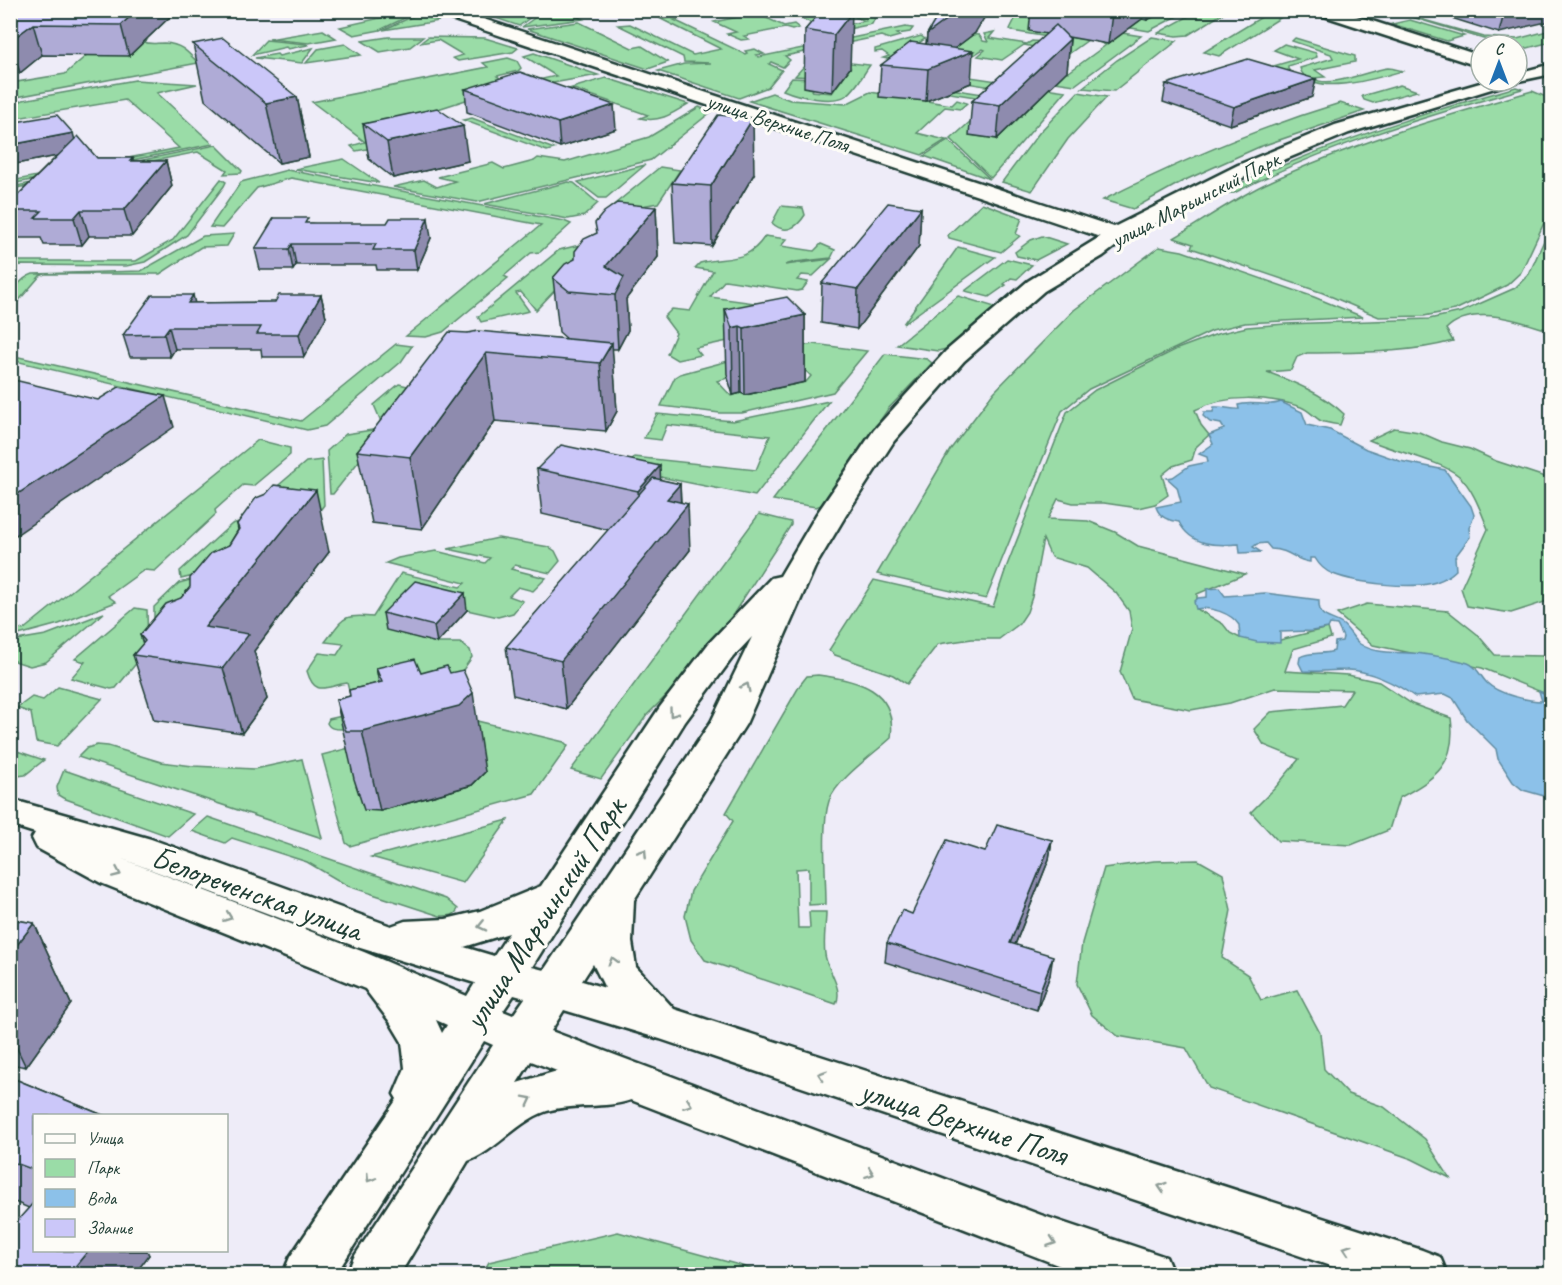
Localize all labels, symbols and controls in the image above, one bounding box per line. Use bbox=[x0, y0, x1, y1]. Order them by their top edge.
north arrow bbox=[1469, 33, 1529, 93]
text: С bbox=[1495, 39, 1505, 59]
street label: улица Верхние Поля bbox=[701, 86, 854, 160]
street label: улица Марьинский Парк bbox=[1105, 145, 1286, 255]
one-way arrow bbox=[738, 683, 750, 694]
one-way arrow bbox=[669, 707, 680, 718]
street label: улица Марьинский Парк bbox=[453, 787, 636, 1039]
street label: Белореченская улица bbox=[146, 836, 370, 952]
one-way arrow bbox=[636, 849, 647, 860]
one-way arrow bbox=[111, 866, 122, 878]
one-way arrow bbox=[222, 910, 233, 922]
one-way arrow bbox=[477, 919, 487, 932]
one-way arrow bbox=[608, 956, 621, 966]
street label: улица Верхние Поля bbox=[854, 1069, 1074, 1176]
one-way arrow bbox=[817, 1070, 828, 1083]
one-way arrow bbox=[522, 1096, 533, 1107]
one-way arrow bbox=[682, 1096, 693, 1109]
legend bbox=[33, 1114, 228, 1252]
text: Улица bbox=[87, 1127, 124, 1149]
text: Парк bbox=[87, 1157, 121, 1179]
one-way arrow bbox=[864, 1166, 875, 1178]
one-way arrow bbox=[366, 1172, 378, 1182]
one-way arrow bbox=[1157, 1182, 1168, 1195]
text: Вода bbox=[87, 1187, 118, 1209]
text: Здание bbox=[87, 1217, 133, 1239]
one-way arrow bbox=[1046, 1235, 1057, 1247]
one-way arrow bbox=[1342, 1244, 1353, 1256]

